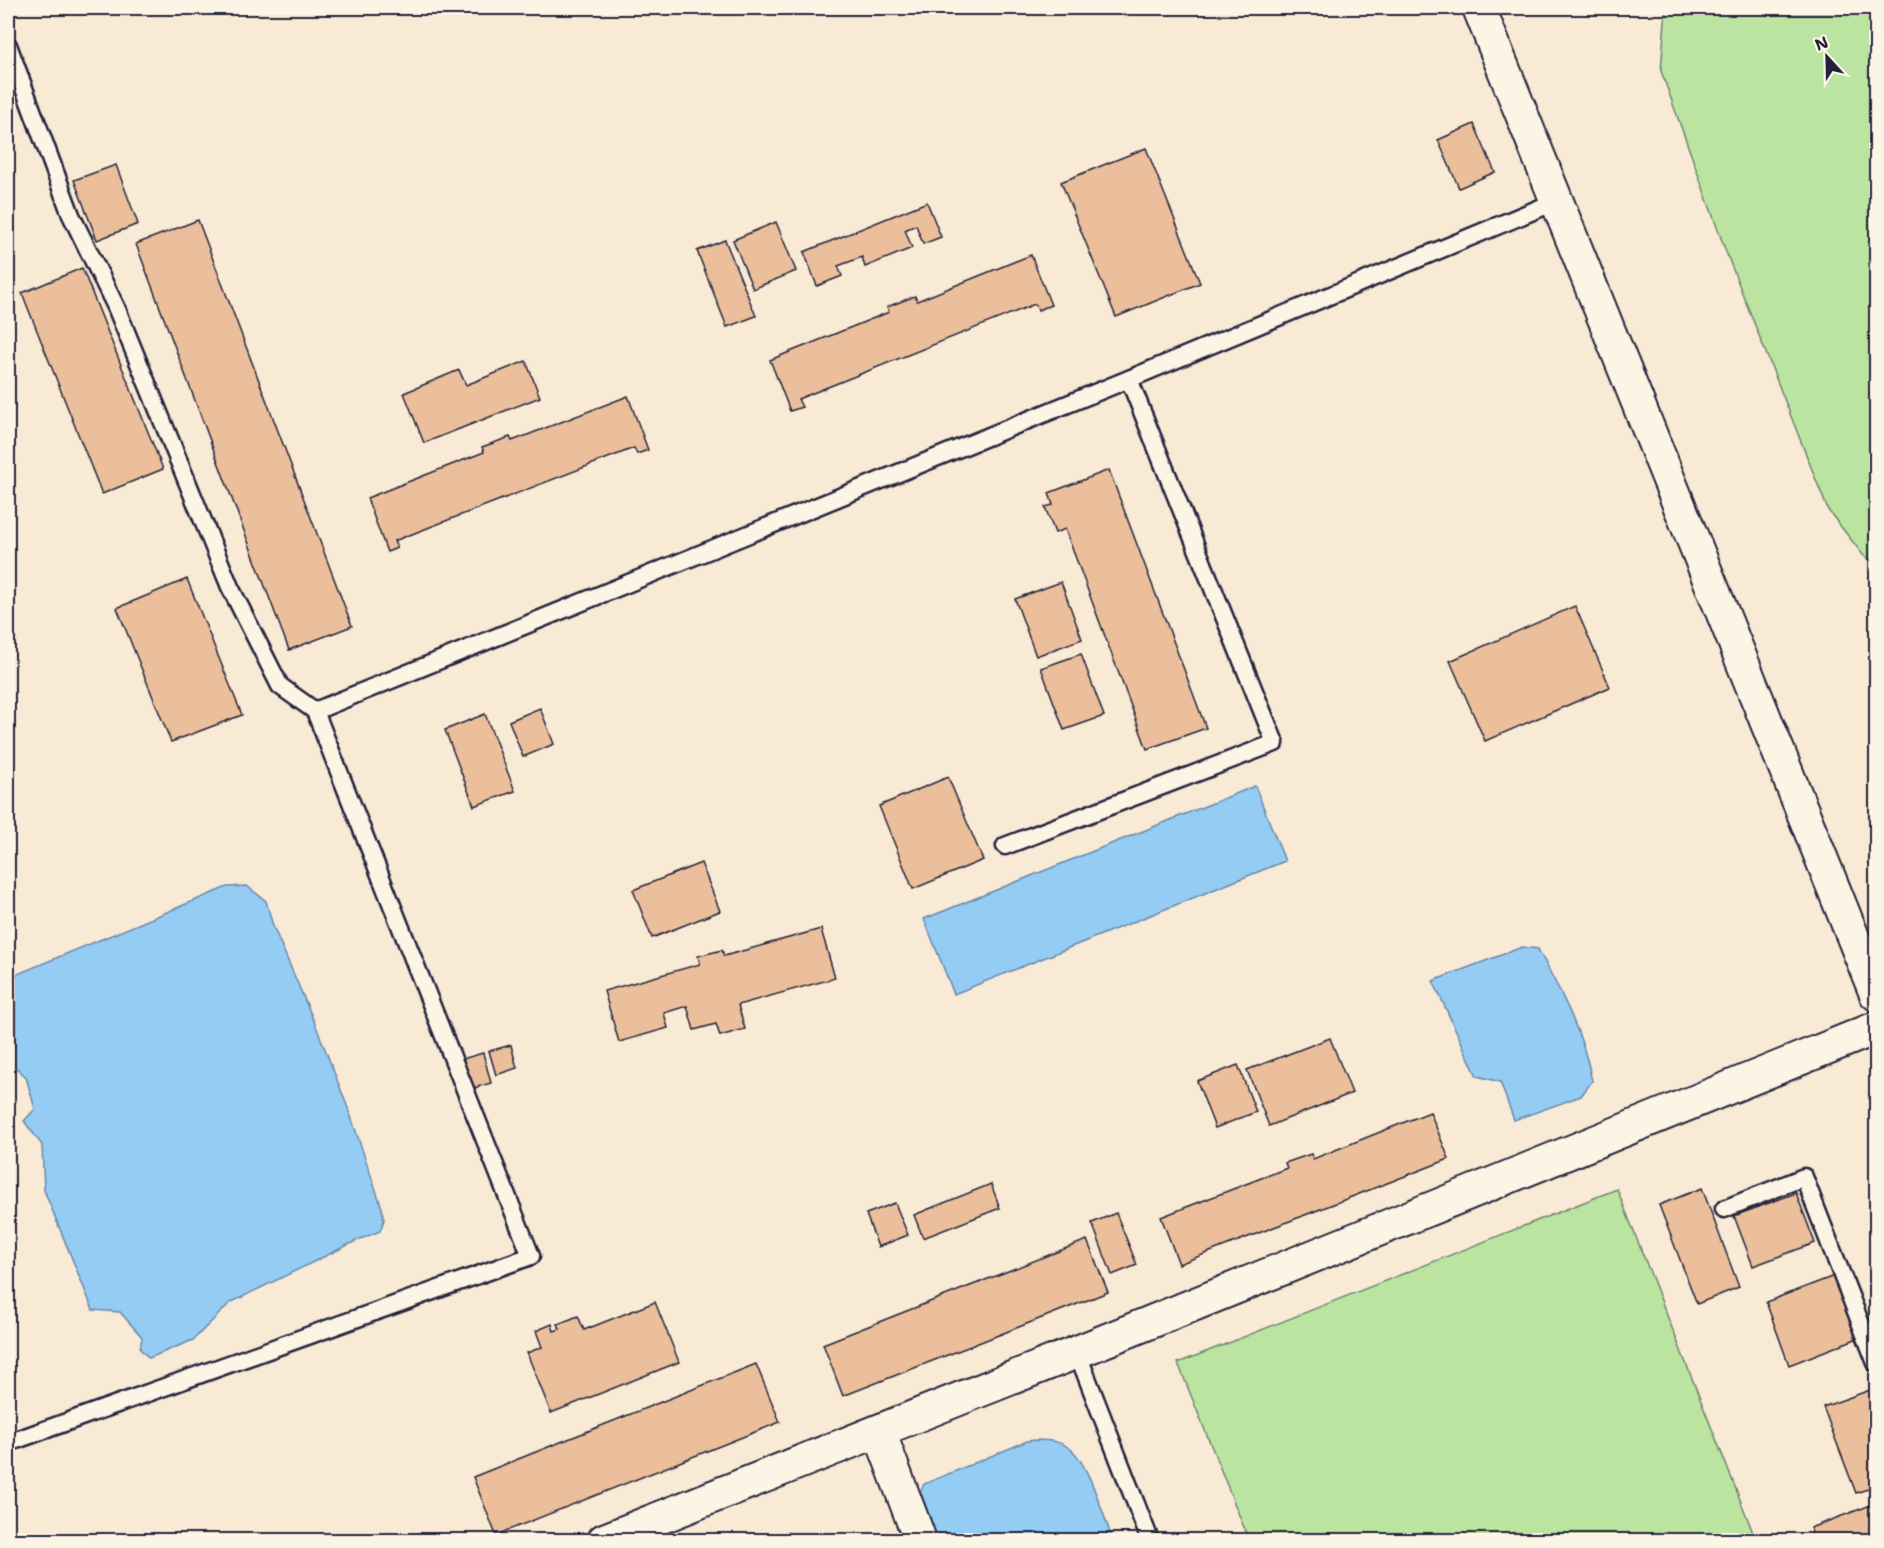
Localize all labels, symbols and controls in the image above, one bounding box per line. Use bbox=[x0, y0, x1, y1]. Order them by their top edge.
north arrow bbox=[1797, 27, 1857, 87]
text: N bbox=[1812, 31, 1831, 56]

